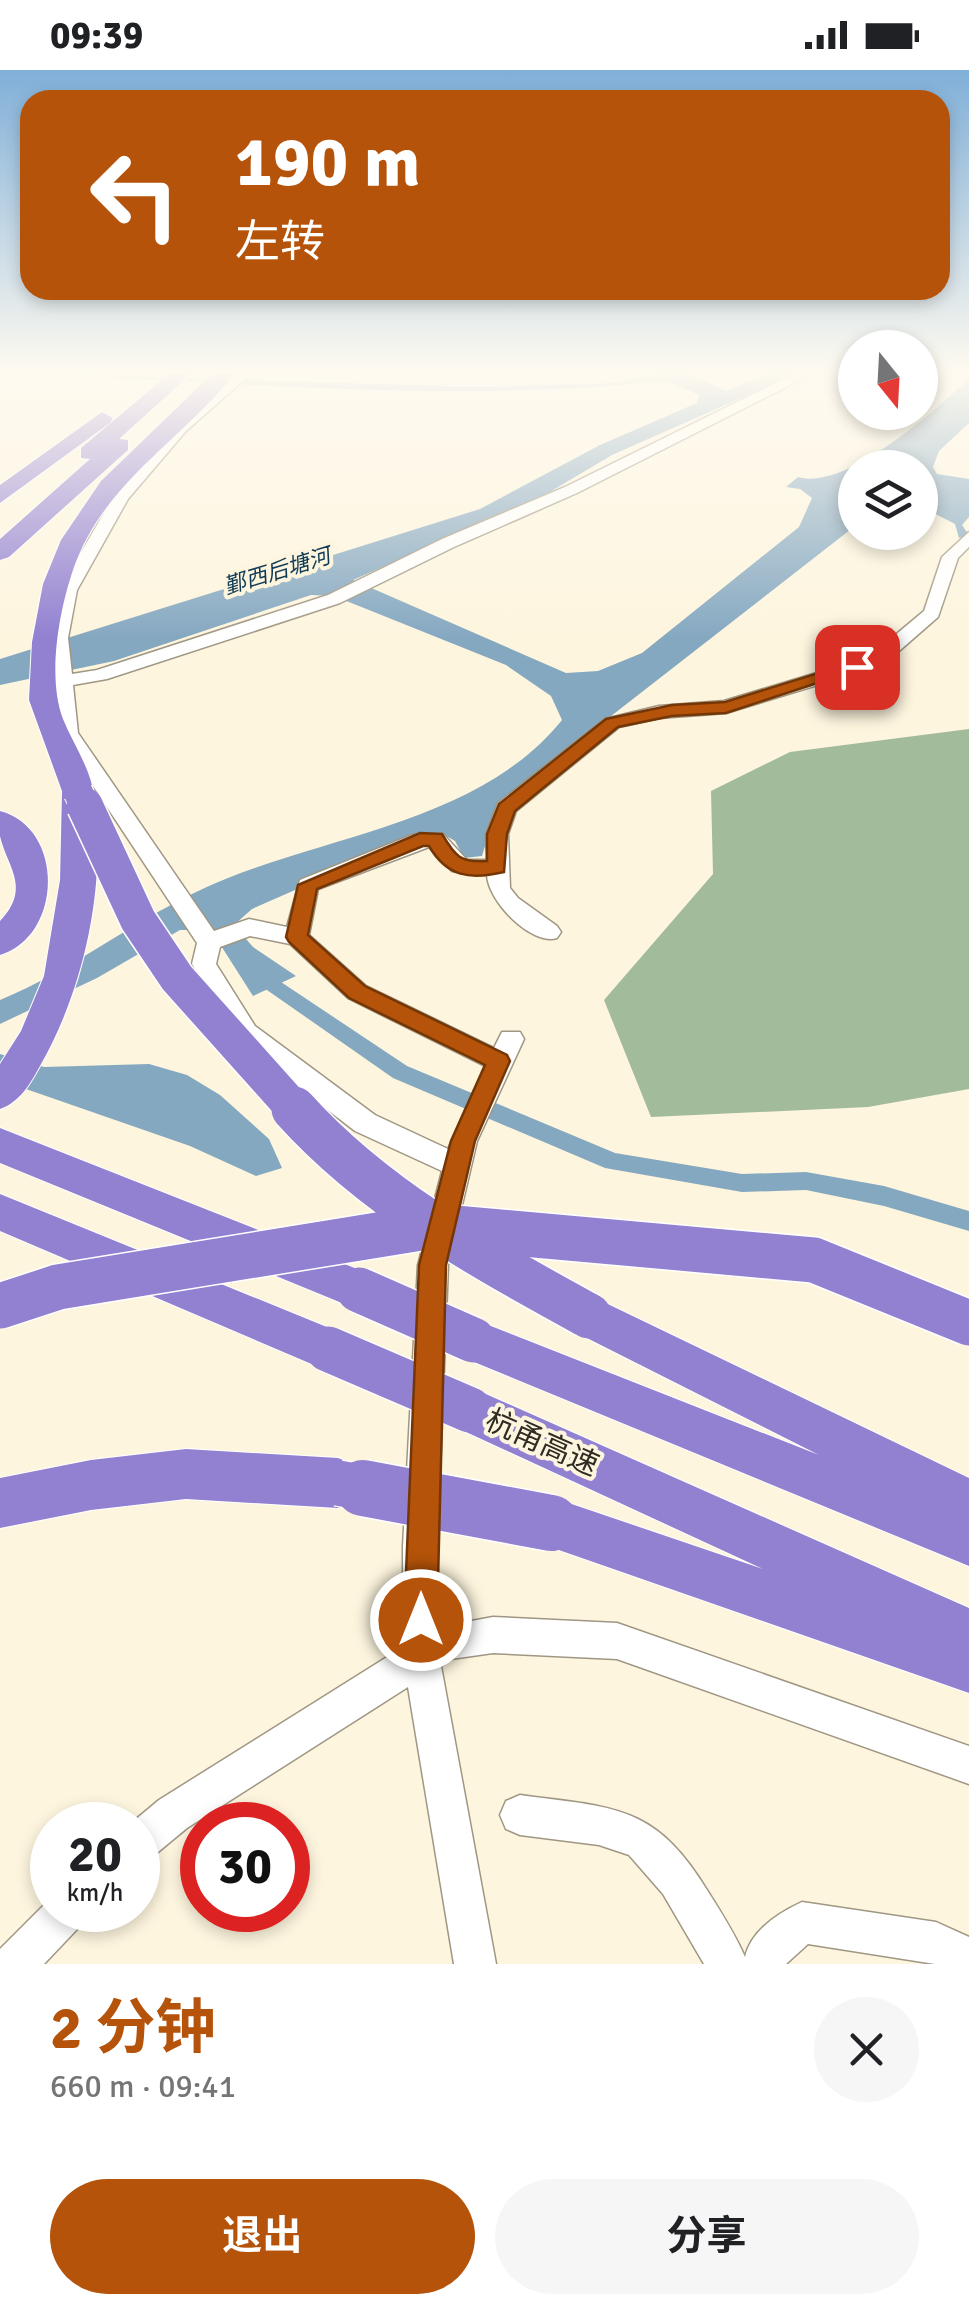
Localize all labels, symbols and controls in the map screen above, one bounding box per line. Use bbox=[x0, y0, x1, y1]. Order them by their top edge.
text: 09:39 bbox=[50, 12, 143, 59]
text: 190 m bbox=[235, 119, 420, 205]
icon: left bbox=[70, 130, 200, 260]
text: 左转 bbox=[235, 215, 325, 270]
north arrow bbox=[838, 330, 938, 430]
map controls bbox=[838, 330, 938, 550]
button: layers bbox=[838, 450, 938, 550]
water label: 鄞西后塘河 bbox=[220, 541, 337, 600]
pin bbox=[815, 625, 900, 710]
icon: arrive bbox=[830, 640, 885, 695]
street label: 杭甬高速 bbox=[480, 1402, 604, 1484]
position arrow bbox=[369, 1568, 473, 1672]
speed limit sign: 30 bbox=[180, 1802, 310, 1932]
text: 20 bbox=[68, 1824, 122, 1886]
text: km/h bbox=[67, 1877, 123, 1908]
text: 2 分钟 bbox=[50, 1992, 216, 2066]
button: close bbox=[814, 1997, 919, 2102]
text: 660 m · 09:41 bbox=[50, 2067, 236, 2106]
button: 退出 bbox=[50, 2179, 475, 2294]
button: 分享 bbox=[495, 2179, 919, 2294]

